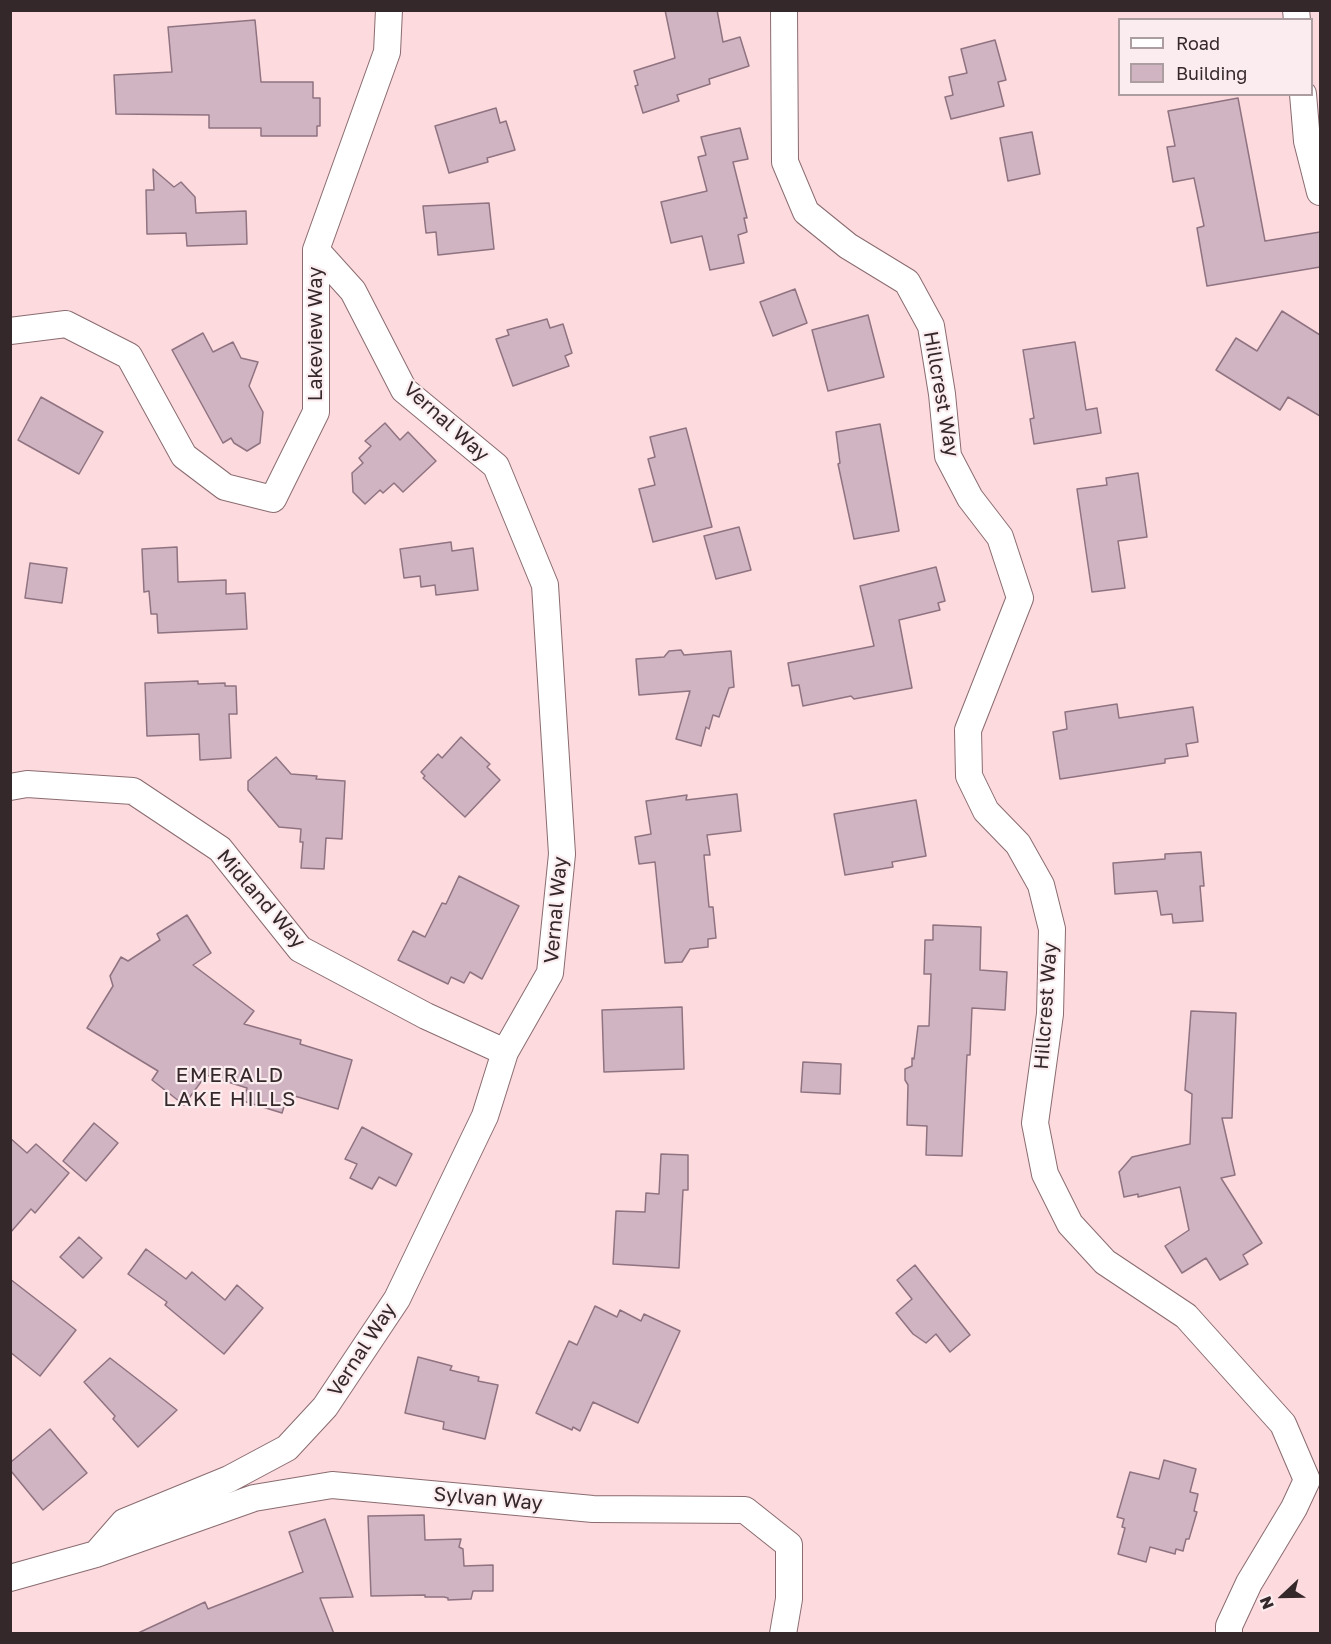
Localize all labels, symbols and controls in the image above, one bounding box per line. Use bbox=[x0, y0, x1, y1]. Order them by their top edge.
legend bbox=[1118, 18, 1313, 96]
text: Road bbox=[1176, 32, 1220, 54]
text: Building bbox=[1176, 62, 1247, 84]
street label: Lakeview Way bbox=[304, 267, 328, 401]
street label: Hillcrest Way bbox=[918, 329, 964, 459]
street label: Vernal Way bbox=[398, 377, 494, 467]
street label: Midland Way bbox=[212, 845, 310, 953]
street label: Vernal Way bbox=[539, 856, 573, 964]
street label: Hillcrest Way bbox=[1030, 942, 1062, 1070]
district label: EMERALD LAKE HILLS bbox=[163, 1062, 297, 1112]
street label: Vernal Way bbox=[323, 1299, 401, 1401]
street label: Sylvan Way bbox=[432, 1482, 544, 1516]
north arrow bbox=[1253, 1566, 1313, 1626]
text: N bbox=[1255, 1593, 1278, 1612]

